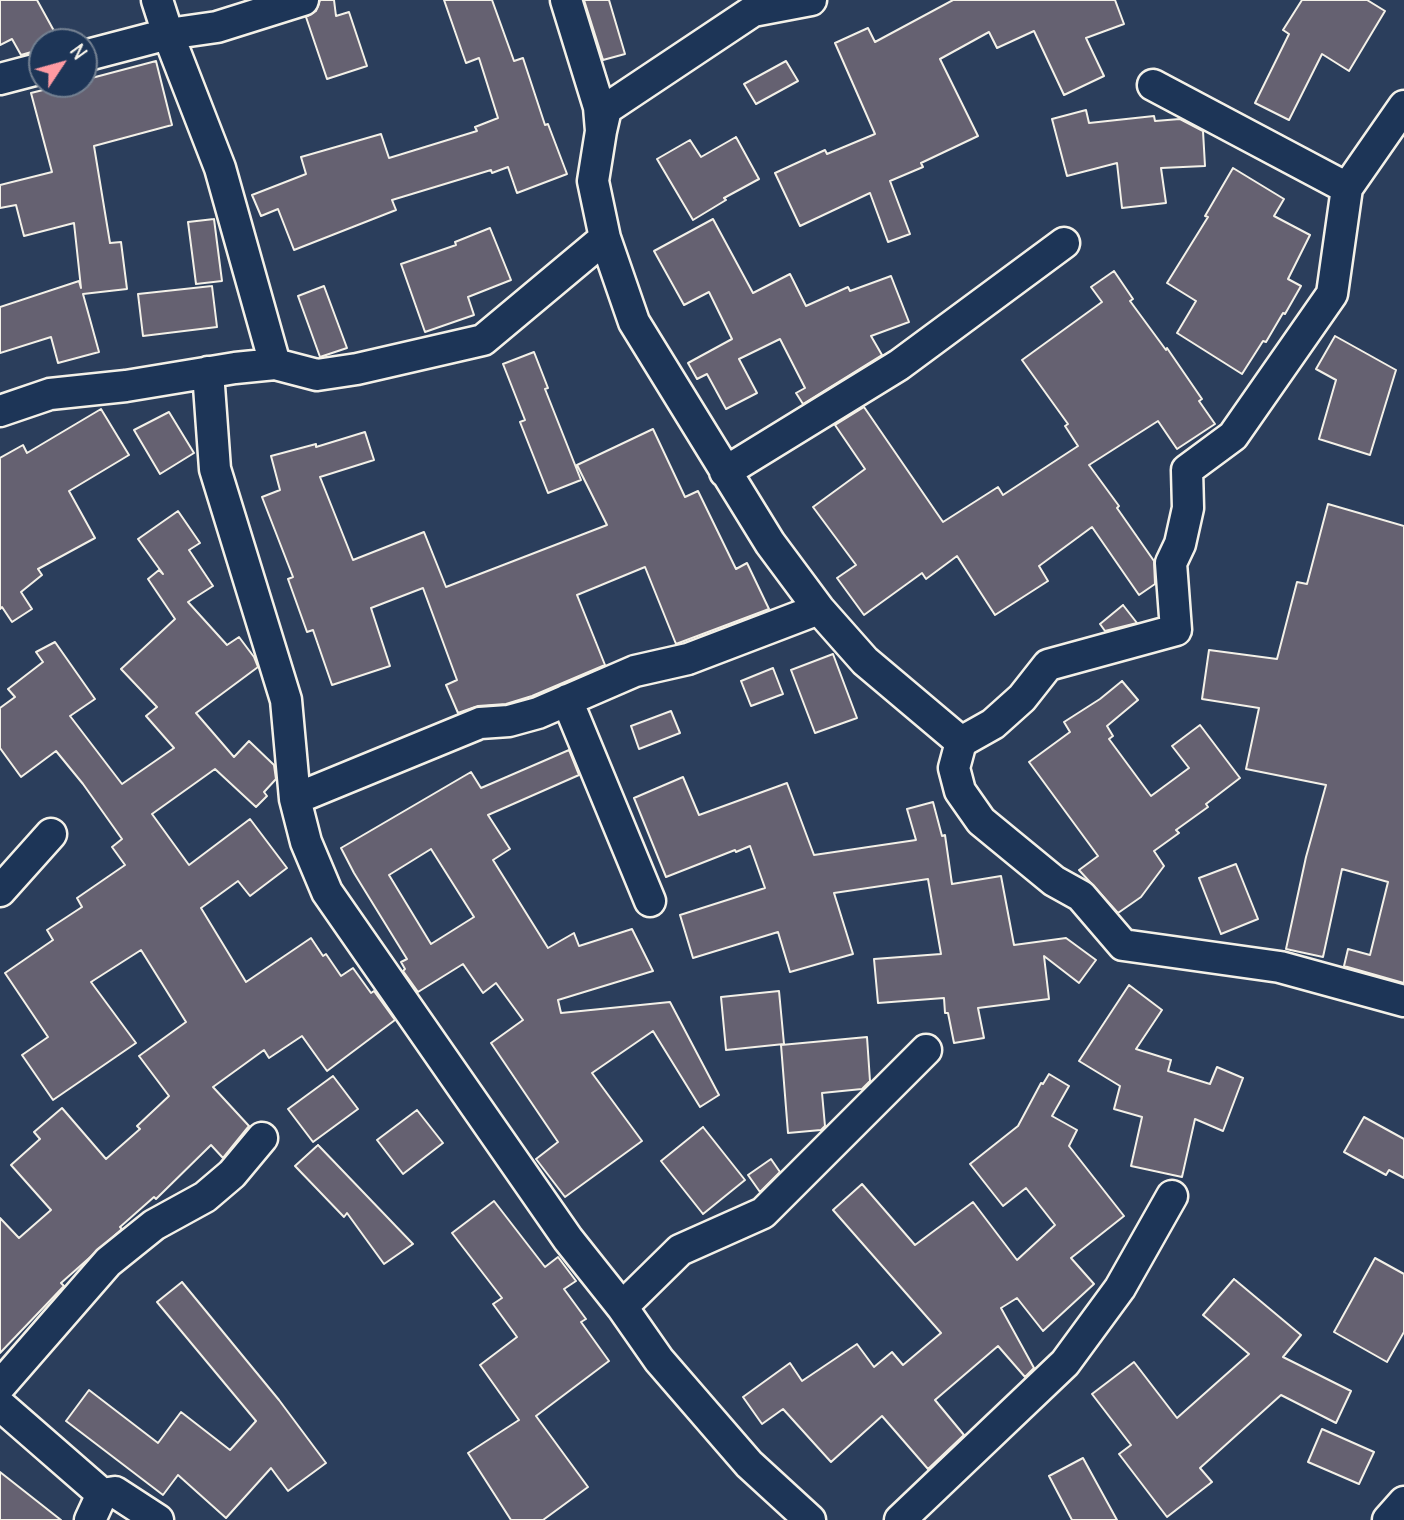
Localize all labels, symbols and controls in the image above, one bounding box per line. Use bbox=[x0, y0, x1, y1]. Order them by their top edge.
north arrow bbox=[28, 28, 98, 98]
text: N bbox=[65, 39, 92, 64]

